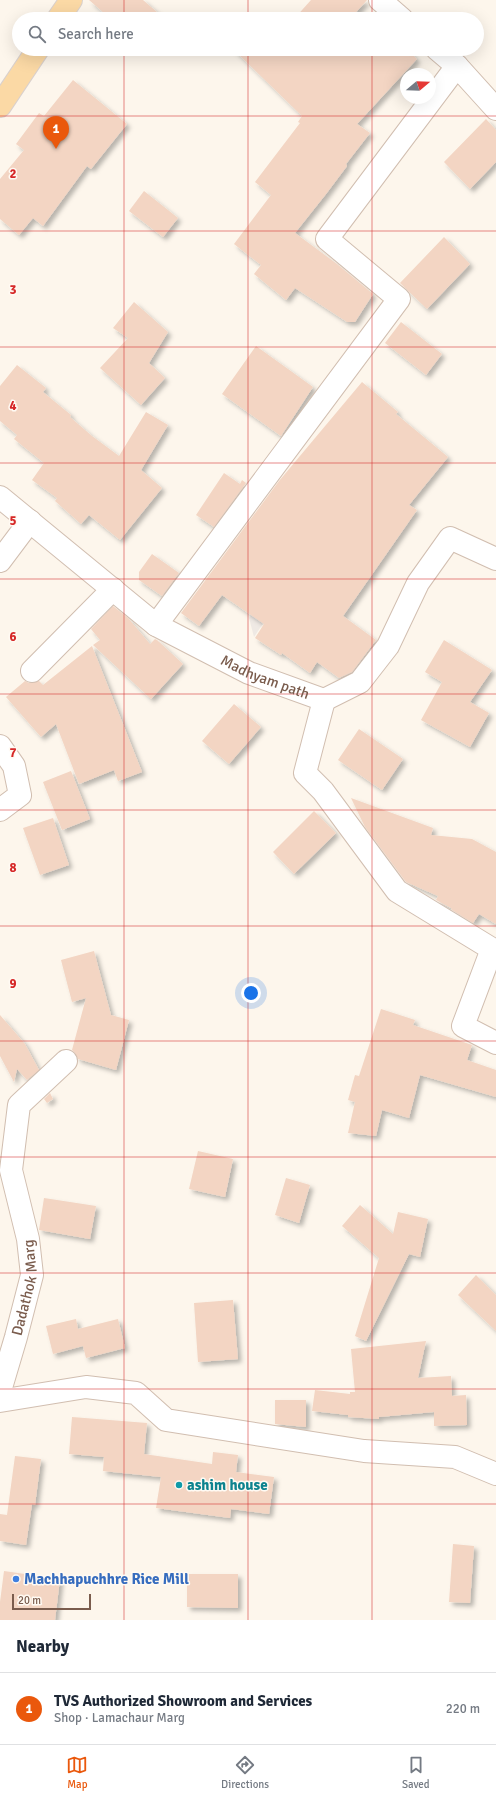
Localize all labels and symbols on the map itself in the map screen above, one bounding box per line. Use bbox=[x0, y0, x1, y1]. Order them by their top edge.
north arrow bbox=[400, 68, 436, 104]
pin: 1 bbox=[43, 116, 69, 149]
text: 2 bbox=[9, 166, 17, 182]
text: 3 bbox=[9, 282, 17, 298]
text: 4 bbox=[9, 398, 17, 414]
text: 5 bbox=[9, 513, 17, 529]
text: 6 bbox=[9, 629, 17, 645]
street label: Madhyam path bbox=[218, 651, 312, 703]
text: 7 bbox=[9, 745, 17, 761]
text: 8 bbox=[9, 860, 17, 876]
text: 9 bbox=[9, 976, 17, 992]
your location bbox=[241, 983, 261, 1003]
street label: Dadathok Marg bbox=[8, 1239, 41, 1337]
place label: ashim house bbox=[187, 1476, 268, 1494]
marker: ashim house bbox=[174, 1480, 184, 1490]
place label: Machhapuchhre Rice Mill bbox=[24, 1570, 189, 1588]
marker: Machhapuchhre Rice Mill bbox=[11, 1574, 21, 1584]
scale bar bbox=[12, 1592, 91, 1611]

